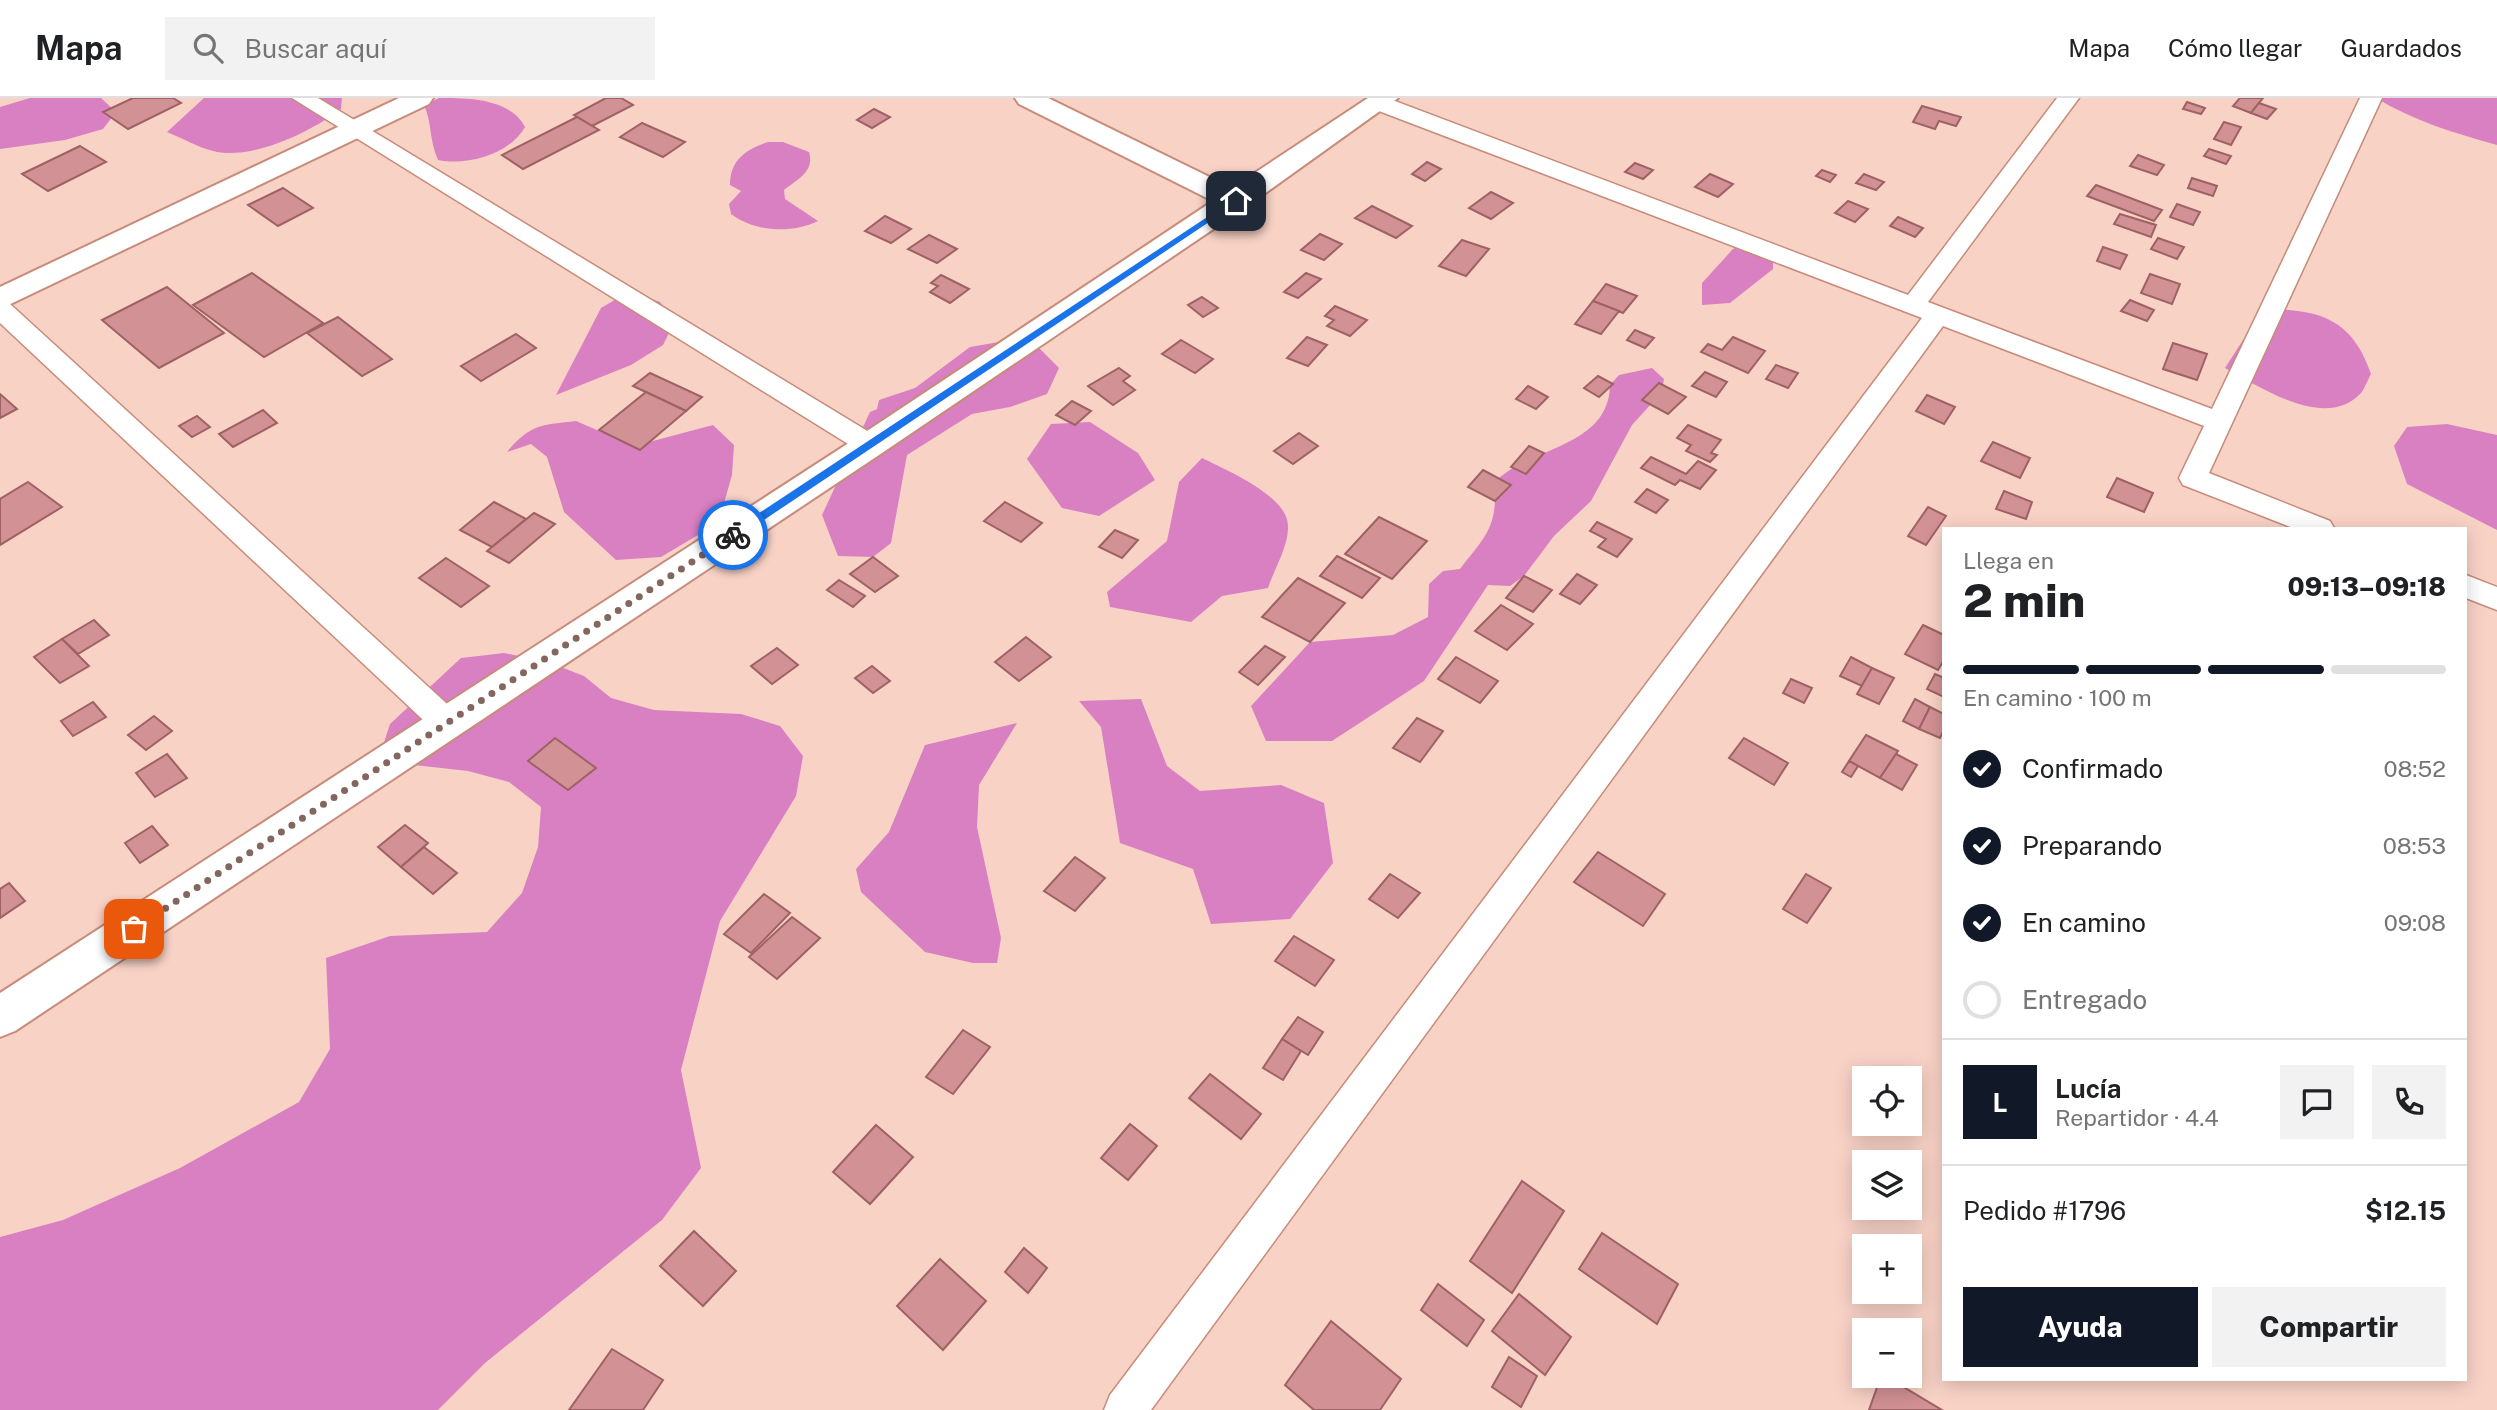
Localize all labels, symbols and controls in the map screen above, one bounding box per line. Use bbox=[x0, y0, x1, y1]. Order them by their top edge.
search box bbox=[165, 17, 655, 80]
text: Mapa bbox=[35, 29, 123, 67]
icon: search bbox=[189, 29, 227, 67]
text: Buscar aquí bbox=[245, 33, 386, 64]
text: Mapa bbox=[2068, 34, 2130, 62]
text: Cómo llegar bbox=[2168, 34, 2302, 62]
text: Guardados bbox=[2340, 34, 2462, 62]
pin bbox=[1206, 171, 1266, 231]
icon: home bbox=[1217, 182, 1255, 220]
courier bbox=[698, 500, 768, 570]
icon: bike bbox=[714, 516, 752, 554]
text: Llega en bbox=[1963, 547, 2054, 574]
text: 09:13–09:18 bbox=[2288, 571, 2446, 602]
text: 2 min bbox=[1963, 573, 2085, 627]
text: En camino · 100 m bbox=[1963, 684, 2152, 711]
icon: check bbox=[1963, 750, 2001, 788]
text: Confirmado bbox=[2022, 753, 2163, 784]
text: 08:52 bbox=[2384, 755, 2446, 782]
icon: check bbox=[1963, 827, 2001, 865]
text: Preparando bbox=[2022, 830, 2162, 861]
text: 08:53 bbox=[2383, 832, 2446, 859]
pin bbox=[104, 899, 164, 959]
icon: check bbox=[1963, 904, 2001, 942]
text: En camino bbox=[2022, 907, 2146, 938]
text: 09:08 bbox=[2384, 909, 2446, 936]
icon: bag bbox=[115, 910, 153, 948]
text: Entregado bbox=[2022, 984, 2147, 1015]
button: chat bbox=[2280, 1065, 2354, 1139]
button: phone bbox=[2372, 1065, 2446, 1139]
map controls bbox=[1852, 1066, 1922, 1388]
button: locate bbox=[1852, 1066, 1922, 1136]
text: Lucía bbox=[2055, 1073, 2121, 1104]
text: L bbox=[1992, 1087, 2008, 1118]
text: Repartidor · 4.4 bbox=[2055, 1104, 2219, 1131]
button: layers bbox=[1852, 1150, 1922, 1220]
text: Pedido #1796 bbox=[1963, 1195, 2126, 1226]
text: $12.15 bbox=[2365, 1195, 2446, 1226]
button: + bbox=[1852, 1234, 1922, 1304]
button: Ayuda bbox=[1963, 1287, 2198, 1367]
button: Compartir bbox=[2212, 1287, 2446, 1367]
button: − bbox=[1852, 1318, 1922, 1388]

